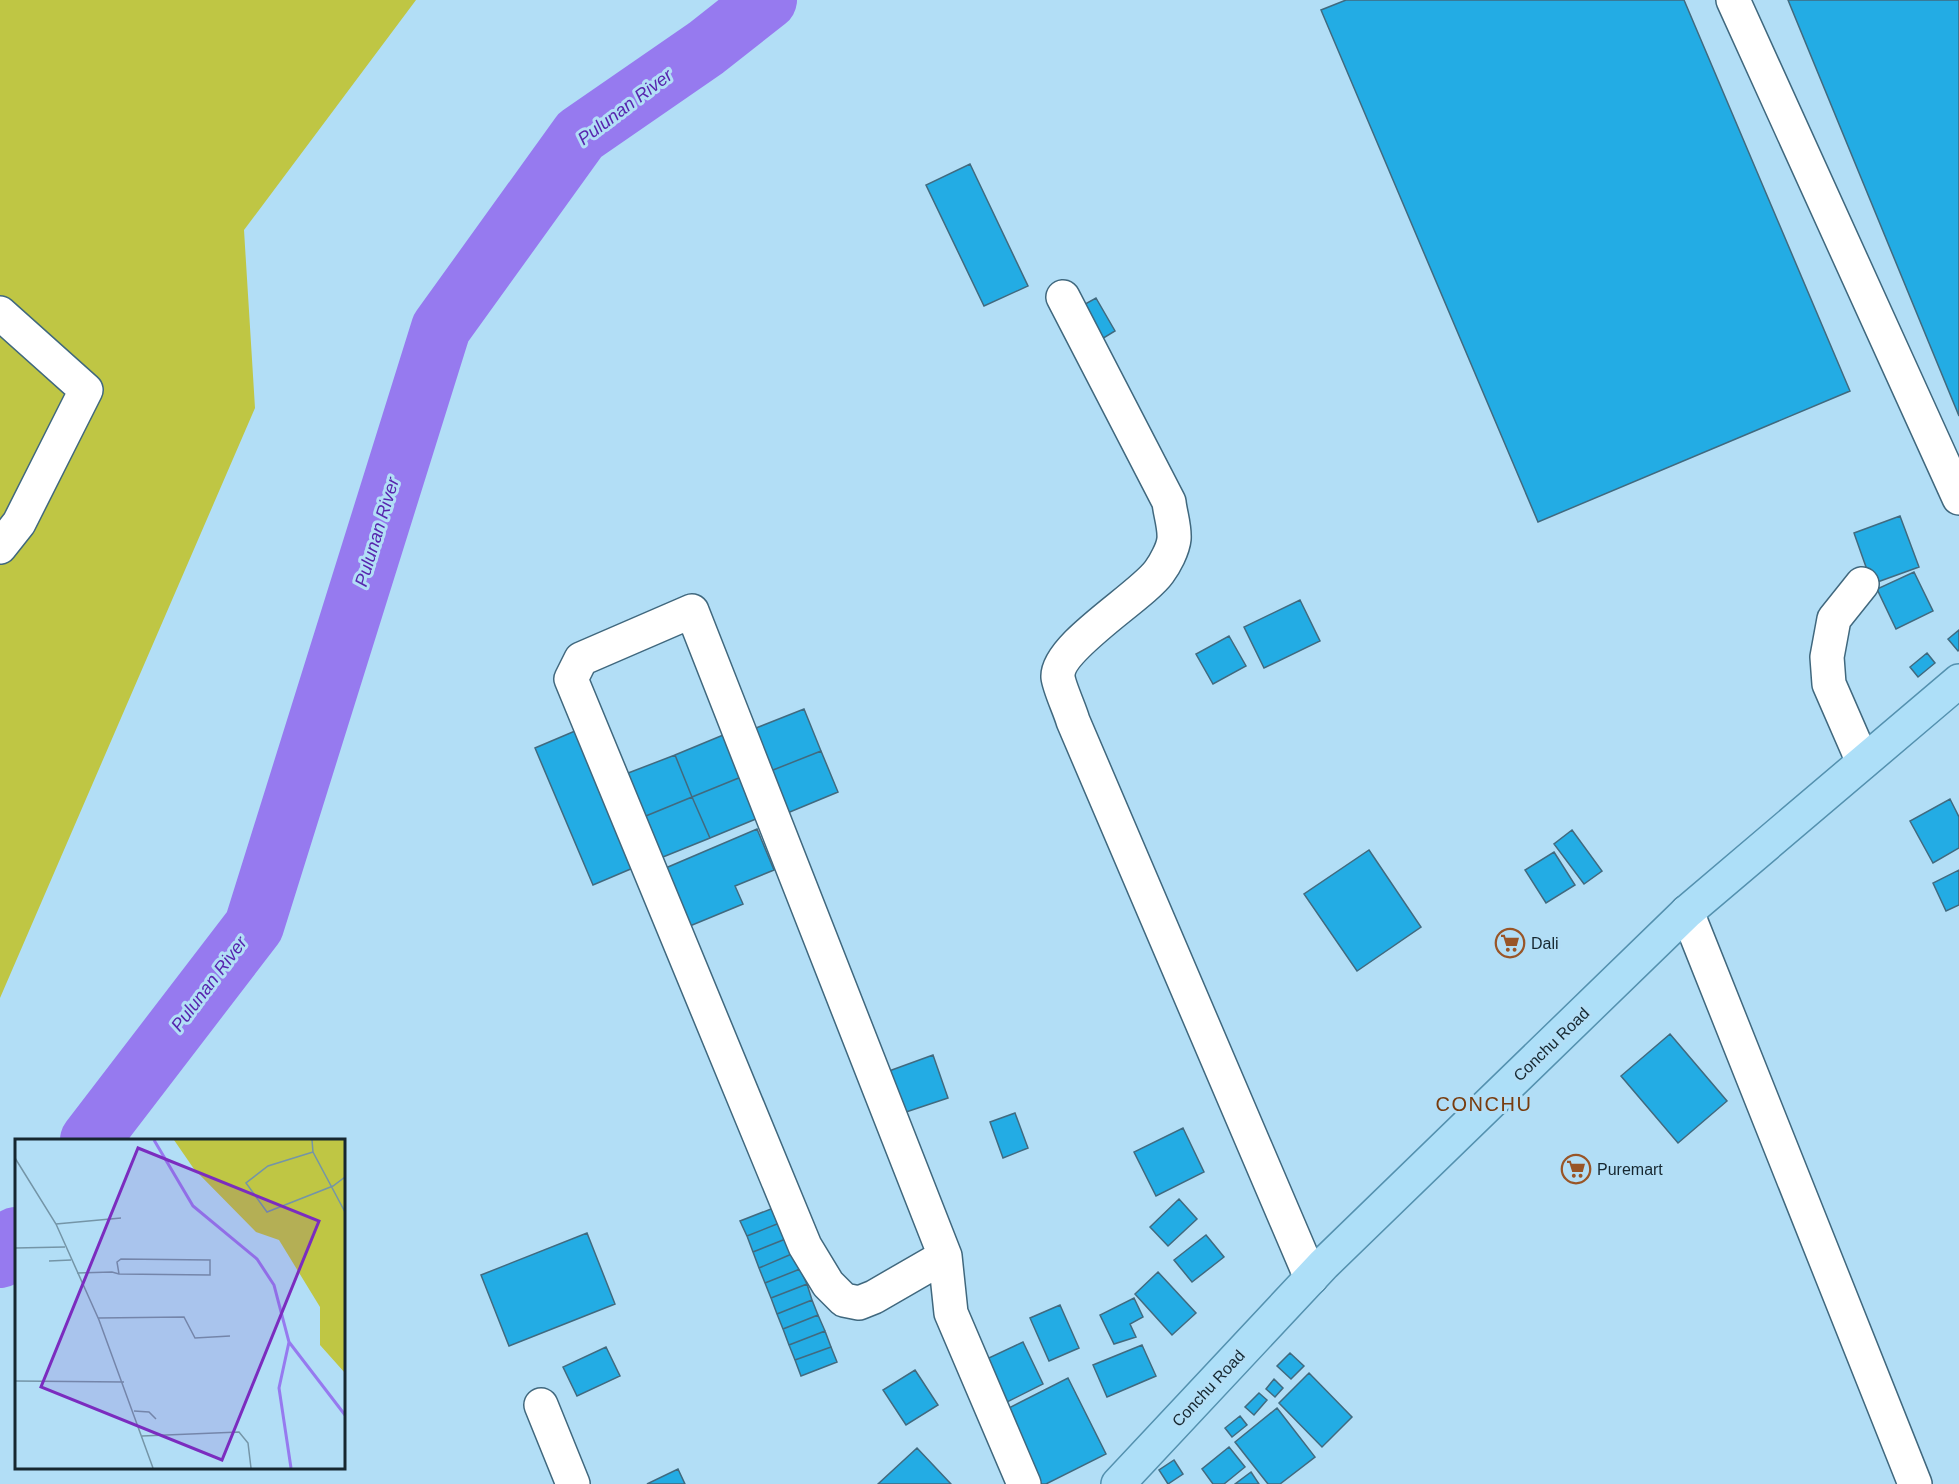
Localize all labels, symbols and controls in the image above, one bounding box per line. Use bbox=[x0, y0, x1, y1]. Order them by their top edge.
water label: Pulunan River bbox=[574, 64, 677, 149]
water label: Pulunan River bbox=[351, 474, 403, 589]
supermarket icon: Dali bbox=[1494, 927, 1526, 959]
water label: Pulunan River bbox=[167, 932, 252, 1035]
place label: Dali bbox=[1531, 935, 1559, 952]
street label: Conchu Road bbox=[1510, 1004, 1592, 1084]
district label: CONCHU bbox=[1436, 1093, 1532, 1115]
inset map bbox=[15, 1139, 345, 1469]
supermarket icon: Puremart bbox=[1560, 1153, 1592, 1185]
place label: Puremart bbox=[1597, 1161, 1663, 1178]
street label: Conchu Road bbox=[1169, 1347, 1248, 1430]

